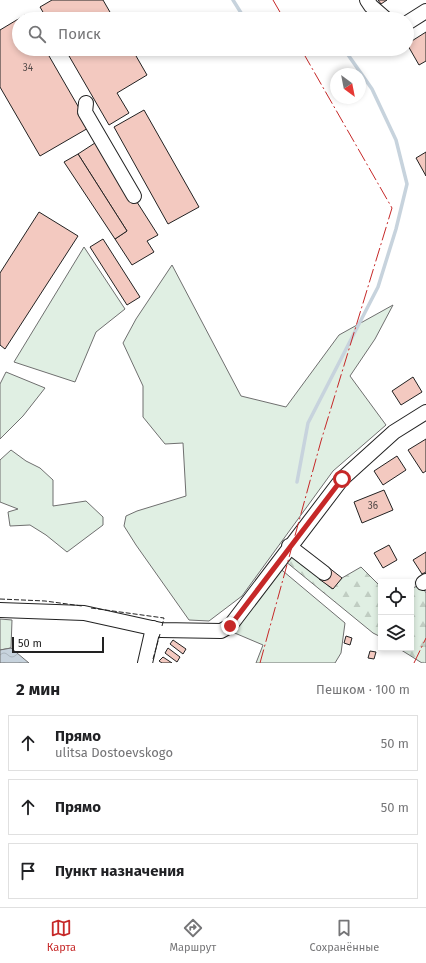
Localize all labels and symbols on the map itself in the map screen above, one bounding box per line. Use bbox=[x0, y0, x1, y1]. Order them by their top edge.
house number: 34 bbox=[23, 62, 34, 74]
north arrow bbox=[330, 68, 366, 104]
route start bbox=[333, 470, 351, 488]
house number: 36 bbox=[368, 500, 378, 512]
route end bbox=[221, 617, 239, 635]
scale bar bbox=[12, 635, 104, 654]

